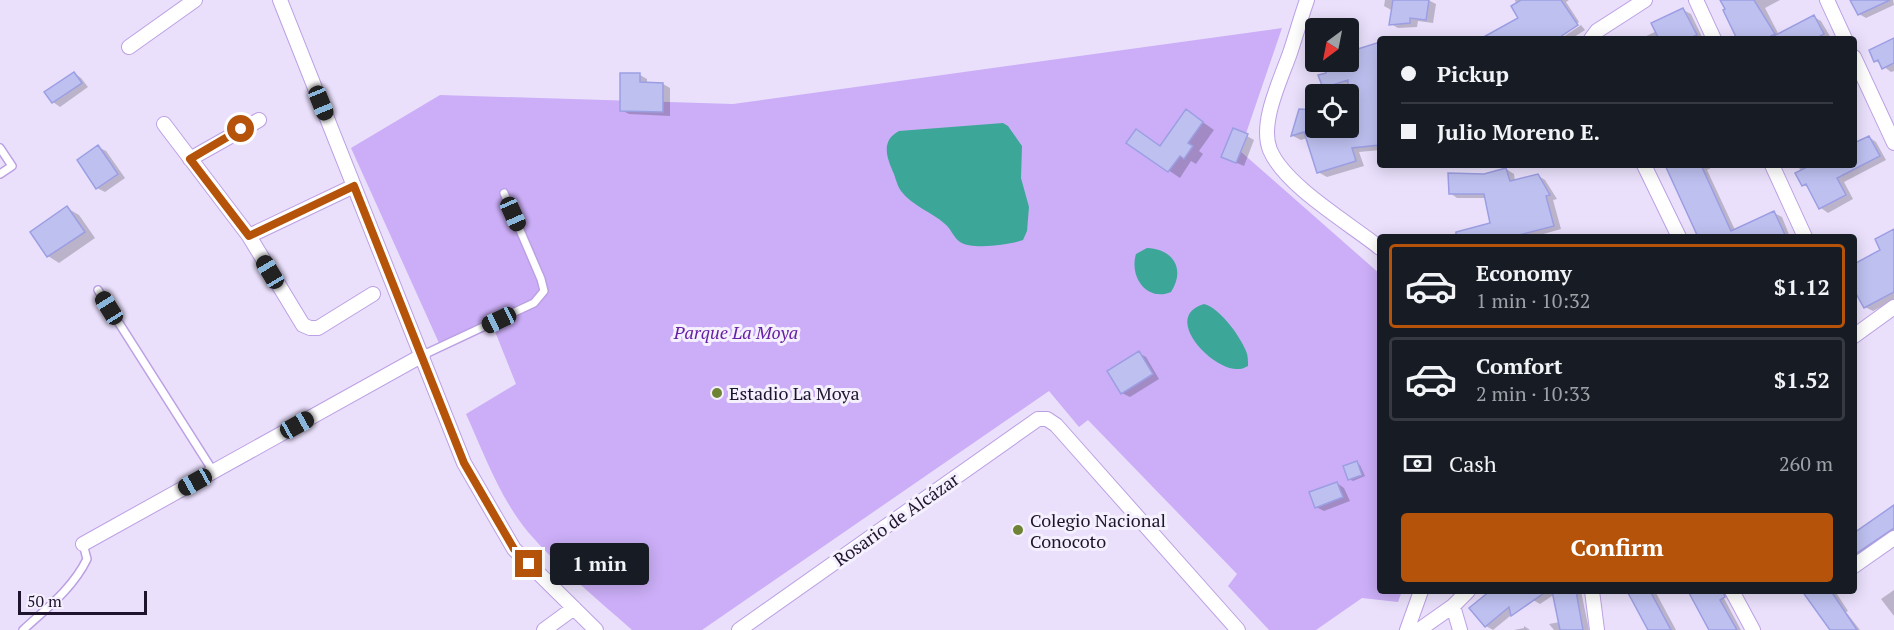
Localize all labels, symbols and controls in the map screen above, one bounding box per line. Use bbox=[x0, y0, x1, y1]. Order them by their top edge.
north arrow bbox=[1305, 18, 1359, 72]
map controls bbox=[1305, 18, 1359, 138]
text: Pickup bbox=[1437, 59, 1509, 88]
car bbox=[306, 83, 336, 123]
button: locate bbox=[1305, 84, 1359, 138]
route start bbox=[227, 115, 254, 142]
text: Julio Moreno E. bbox=[1437, 117, 1600, 146]
car bbox=[497, 194, 529, 234]
car bbox=[253, 252, 287, 292]
text: Economy bbox=[1476, 258, 1572, 287]
icon: car bbox=[1404, 259, 1458, 313]
text: $1.12 bbox=[1774, 272, 1830, 301]
text: 1 min · 10:32 bbox=[1476, 287, 1590, 314]
car bbox=[92, 288, 126, 328]
car bbox=[479, 304, 519, 336]
park label: Parque La Moya bbox=[673, 320, 798, 344]
text: Comfort bbox=[1476, 351, 1562, 380]
icon: car bbox=[1404, 352, 1458, 406]
text: $1.52 bbox=[1774, 365, 1830, 394]
text: 2 min · 10:33 bbox=[1476, 380, 1590, 407]
place label: Estadio La Moya bbox=[729, 381, 860, 405]
marker: Estadio La Moya bbox=[710, 386, 724, 400]
car bbox=[277, 408, 317, 442]
icon: cash bbox=[1401, 447, 1434, 480]
text: Cash bbox=[1449, 449, 1497, 478]
text: 260 m bbox=[1779, 450, 1833, 477]
car bbox=[175, 465, 215, 499]
street label: Rosario de Alcázar bbox=[829, 467, 963, 571]
place label: Colegio Nacional Conocoto bbox=[1030, 508, 1166, 553]
button: Confirm bbox=[1401, 513, 1833, 582]
marker: Colegio Nacional Conocoto bbox=[1011, 523, 1025, 537]
callout: 1 min bbox=[550, 543, 649, 585]
route end bbox=[515, 550, 542, 577]
text: 1 min bbox=[572, 550, 627, 577]
scale bar bbox=[18, 588, 147, 616]
text: 50 m bbox=[27, 590, 62, 612]

